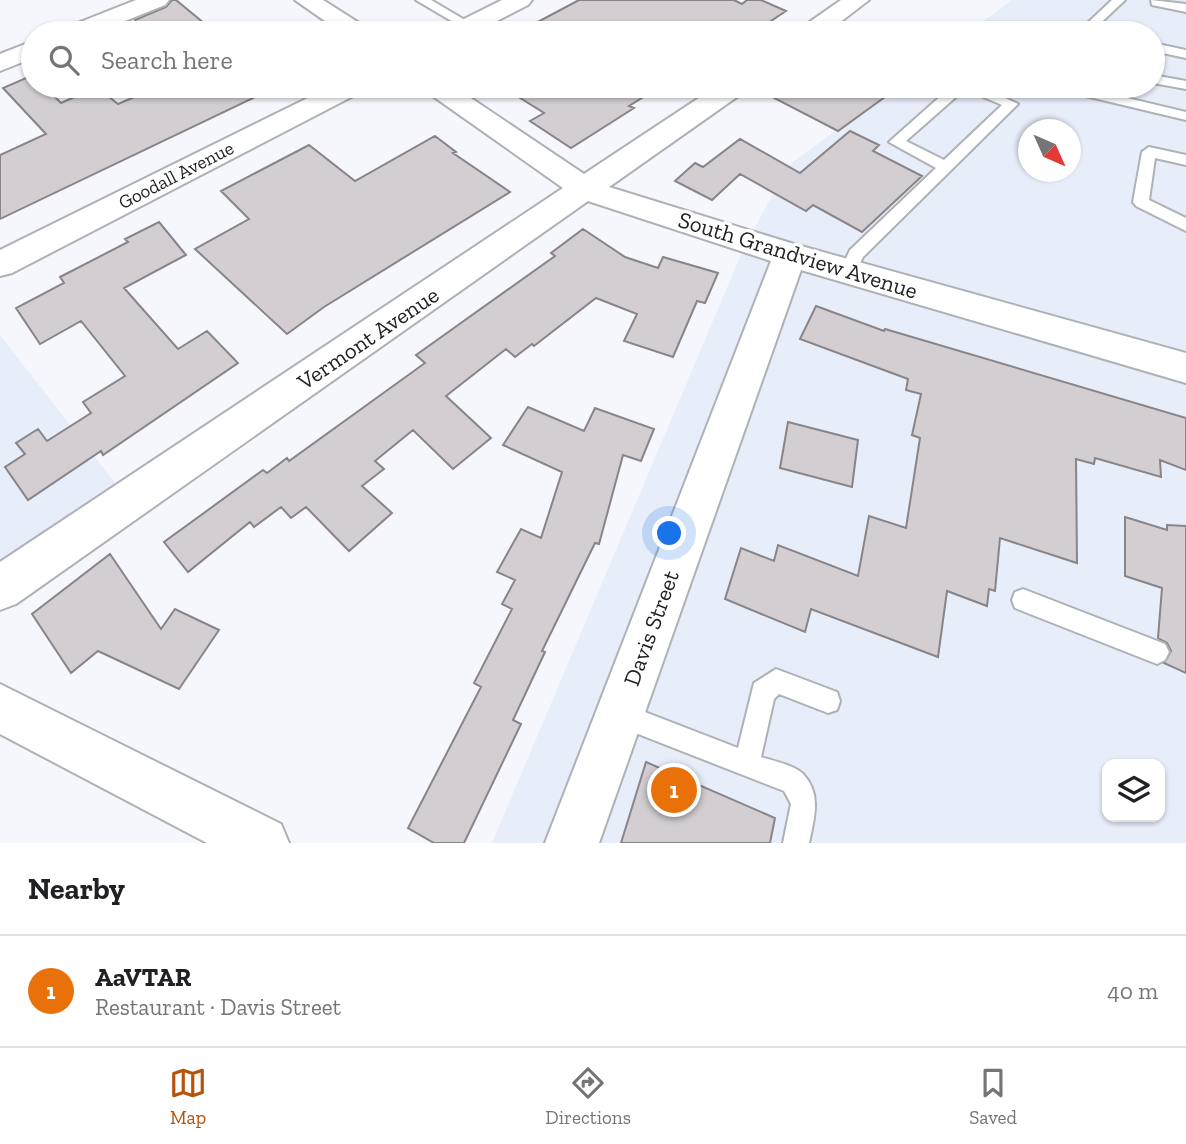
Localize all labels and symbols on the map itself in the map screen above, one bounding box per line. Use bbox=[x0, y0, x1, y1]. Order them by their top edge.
north arrow bbox=[1018, 119, 1081, 182]
street label: Goodall Avenue bbox=[115, 136, 238, 214]
street label: South Grandview Avenue bbox=[675, 205, 921, 305]
street label: Vermont Avenue bbox=[291, 280, 444, 396]
your location bbox=[652, 516, 686, 550]
street label: Davis Street bbox=[617, 566, 685, 690]
pin: 1 bbox=[651, 764, 697, 816]

